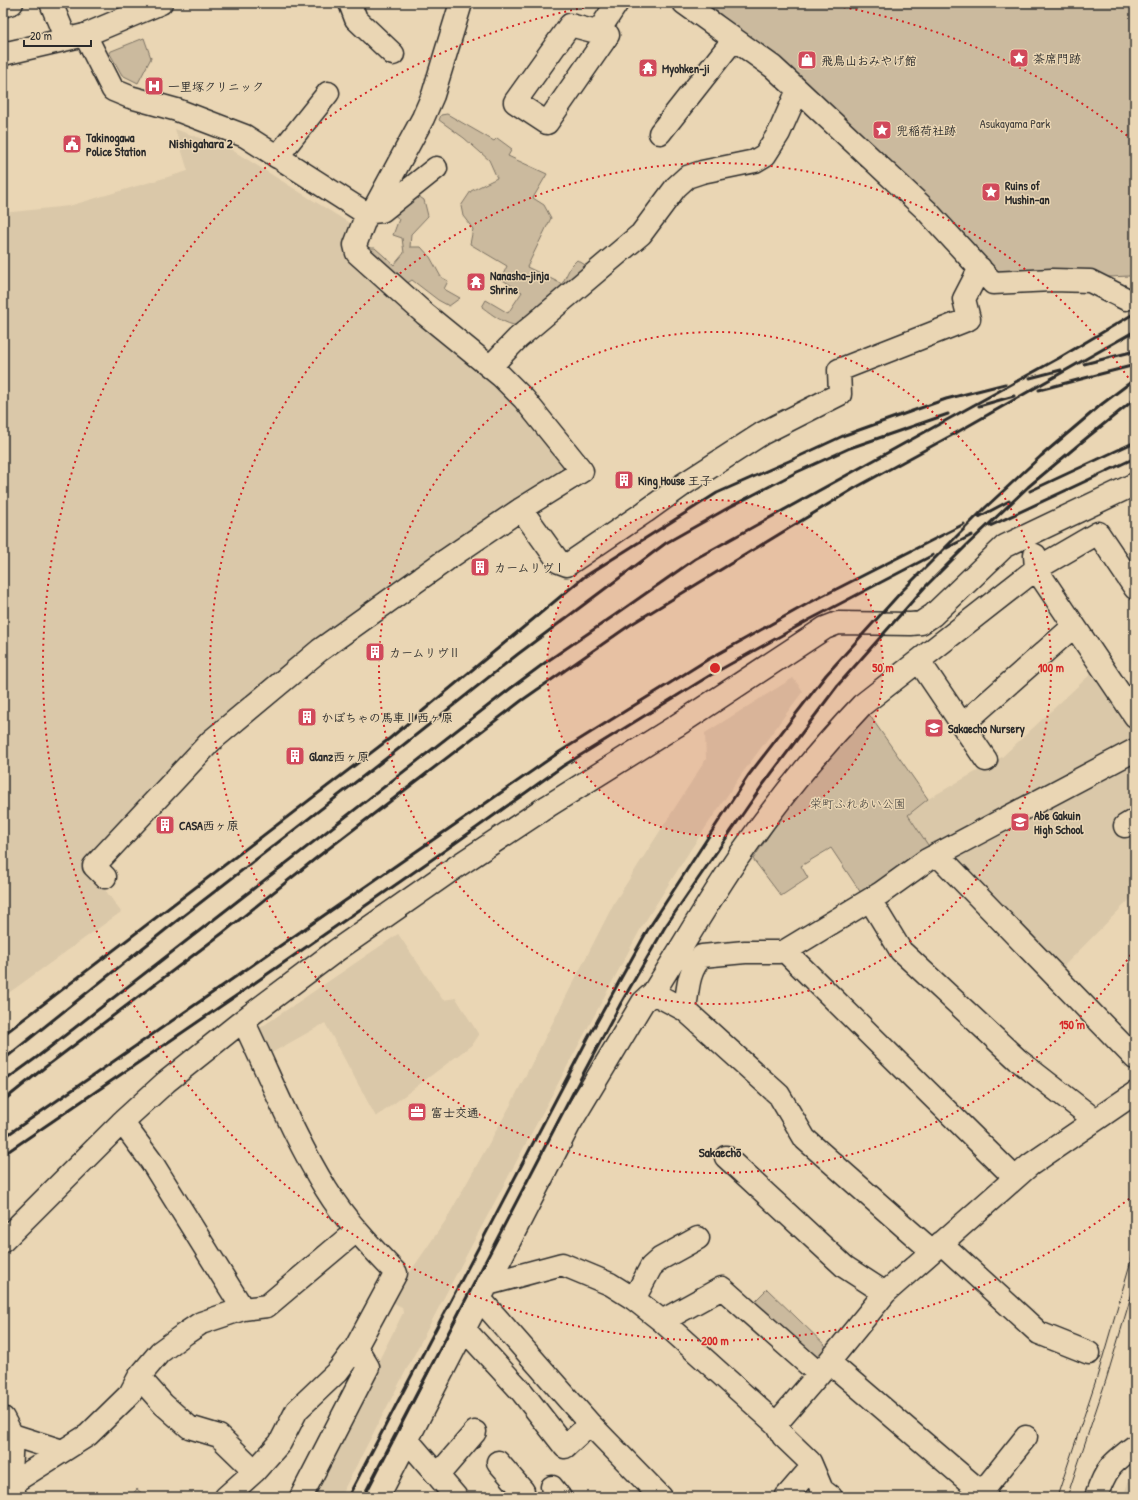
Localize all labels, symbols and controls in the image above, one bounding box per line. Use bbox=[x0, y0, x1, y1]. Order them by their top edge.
scale bar bbox=[24, 22, 91, 48]
text: 20 m bbox=[30, 27, 52, 44]
place icon: 茶席門跡 bbox=[1008, 47, 1030, 69]
shop icon: 飛鳥山おみやげ館 bbox=[796, 49, 818, 71]
place label: 茶席門跡 bbox=[1033, 50, 1081, 67]
place label: 飛鳥山おみやげ館 bbox=[821, 52, 917, 69]
temple icon: Myohken-ji bbox=[637, 57, 659, 79]
place label: Myohken-ji bbox=[662, 60, 710, 78]
hospital icon: 一里塚クリニック bbox=[143, 75, 165, 97]
place label: 一里塚クリニック bbox=[168, 78, 264, 95]
park label: Asukayama Park bbox=[980, 115, 1050, 132]
place icon: 兜稲荷社跡 bbox=[871, 119, 893, 141]
place label: 兜稲荷社跡 bbox=[896, 122, 956, 139]
place label: Takinogawa Police Station bbox=[85, 129, 147, 160]
public building icon: Takinogawa Police Station bbox=[61, 133, 83, 155]
district label: Nishigahara 2 bbox=[169, 134, 234, 153]
place label: Ruins of Mushin-an bbox=[1005, 177, 1050, 208]
place icon: Ruins of Mushin-an bbox=[980, 181, 1002, 203]
place label: Nanasha-jinja Shrine bbox=[490, 267, 549, 298]
temple icon: Nanasha-jinja Shrine bbox=[465, 271, 487, 293]
building icon: King House 王子 bbox=[613, 469, 635, 491]
place label: King House 王子 bbox=[638, 472, 712, 490]
building icon: カームリヴⅠ bbox=[469, 556, 491, 578]
place label: カームリヴⅠ bbox=[494, 559, 566, 576]
building icon: カームリヴⅡ bbox=[364, 641, 386, 663]
place label: カームリヴⅡ bbox=[389, 644, 461, 661]
text: 50 m bbox=[872, 659, 894, 676]
text: 100 m bbox=[1038, 659, 1064, 676]
centre of rings bbox=[708, 661, 722, 675]
building icon: かぼちゃの馬車Ⅱ西ヶ原 bbox=[296, 706, 318, 728]
place label: かぼちゃの馬車Ⅱ西ヶ原 bbox=[321, 709, 453, 726]
school or university icon: Sakaecho Nursery bbox=[923, 717, 945, 739]
place label: Sakaecho Nursery bbox=[948, 720, 1025, 738]
building icon: Glanz西ヶ原 bbox=[284, 745, 306, 767]
place label: Glanz西ヶ原 bbox=[309, 748, 369, 765]
park label: 栄町ふれあい公園 bbox=[810, 795, 906, 812]
place label: Abe Gakuin High School bbox=[1034, 807, 1084, 839]
school or university icon: Abe Gakuin High School bbox=[1009, 811, 1031, 833]
building icon: CASA西ヶ原 bbox=[154, 814, 176, 836]
place label: CASA西ヶ原 bbox=[179, 817, 239, 834]
text: 150 m bbox=[1059, 1016, 1085, 1033]
office icon: 富士交通 bbox=[406, 1101, 428, 1123]
place label: 富士交通 bbox=[431, 1104, 479, 1121]
district label: Sakaechō bbox=[699, 1143, 742, 1161]
text: 200 m bbox=[701, 1332, 729, 1349]

